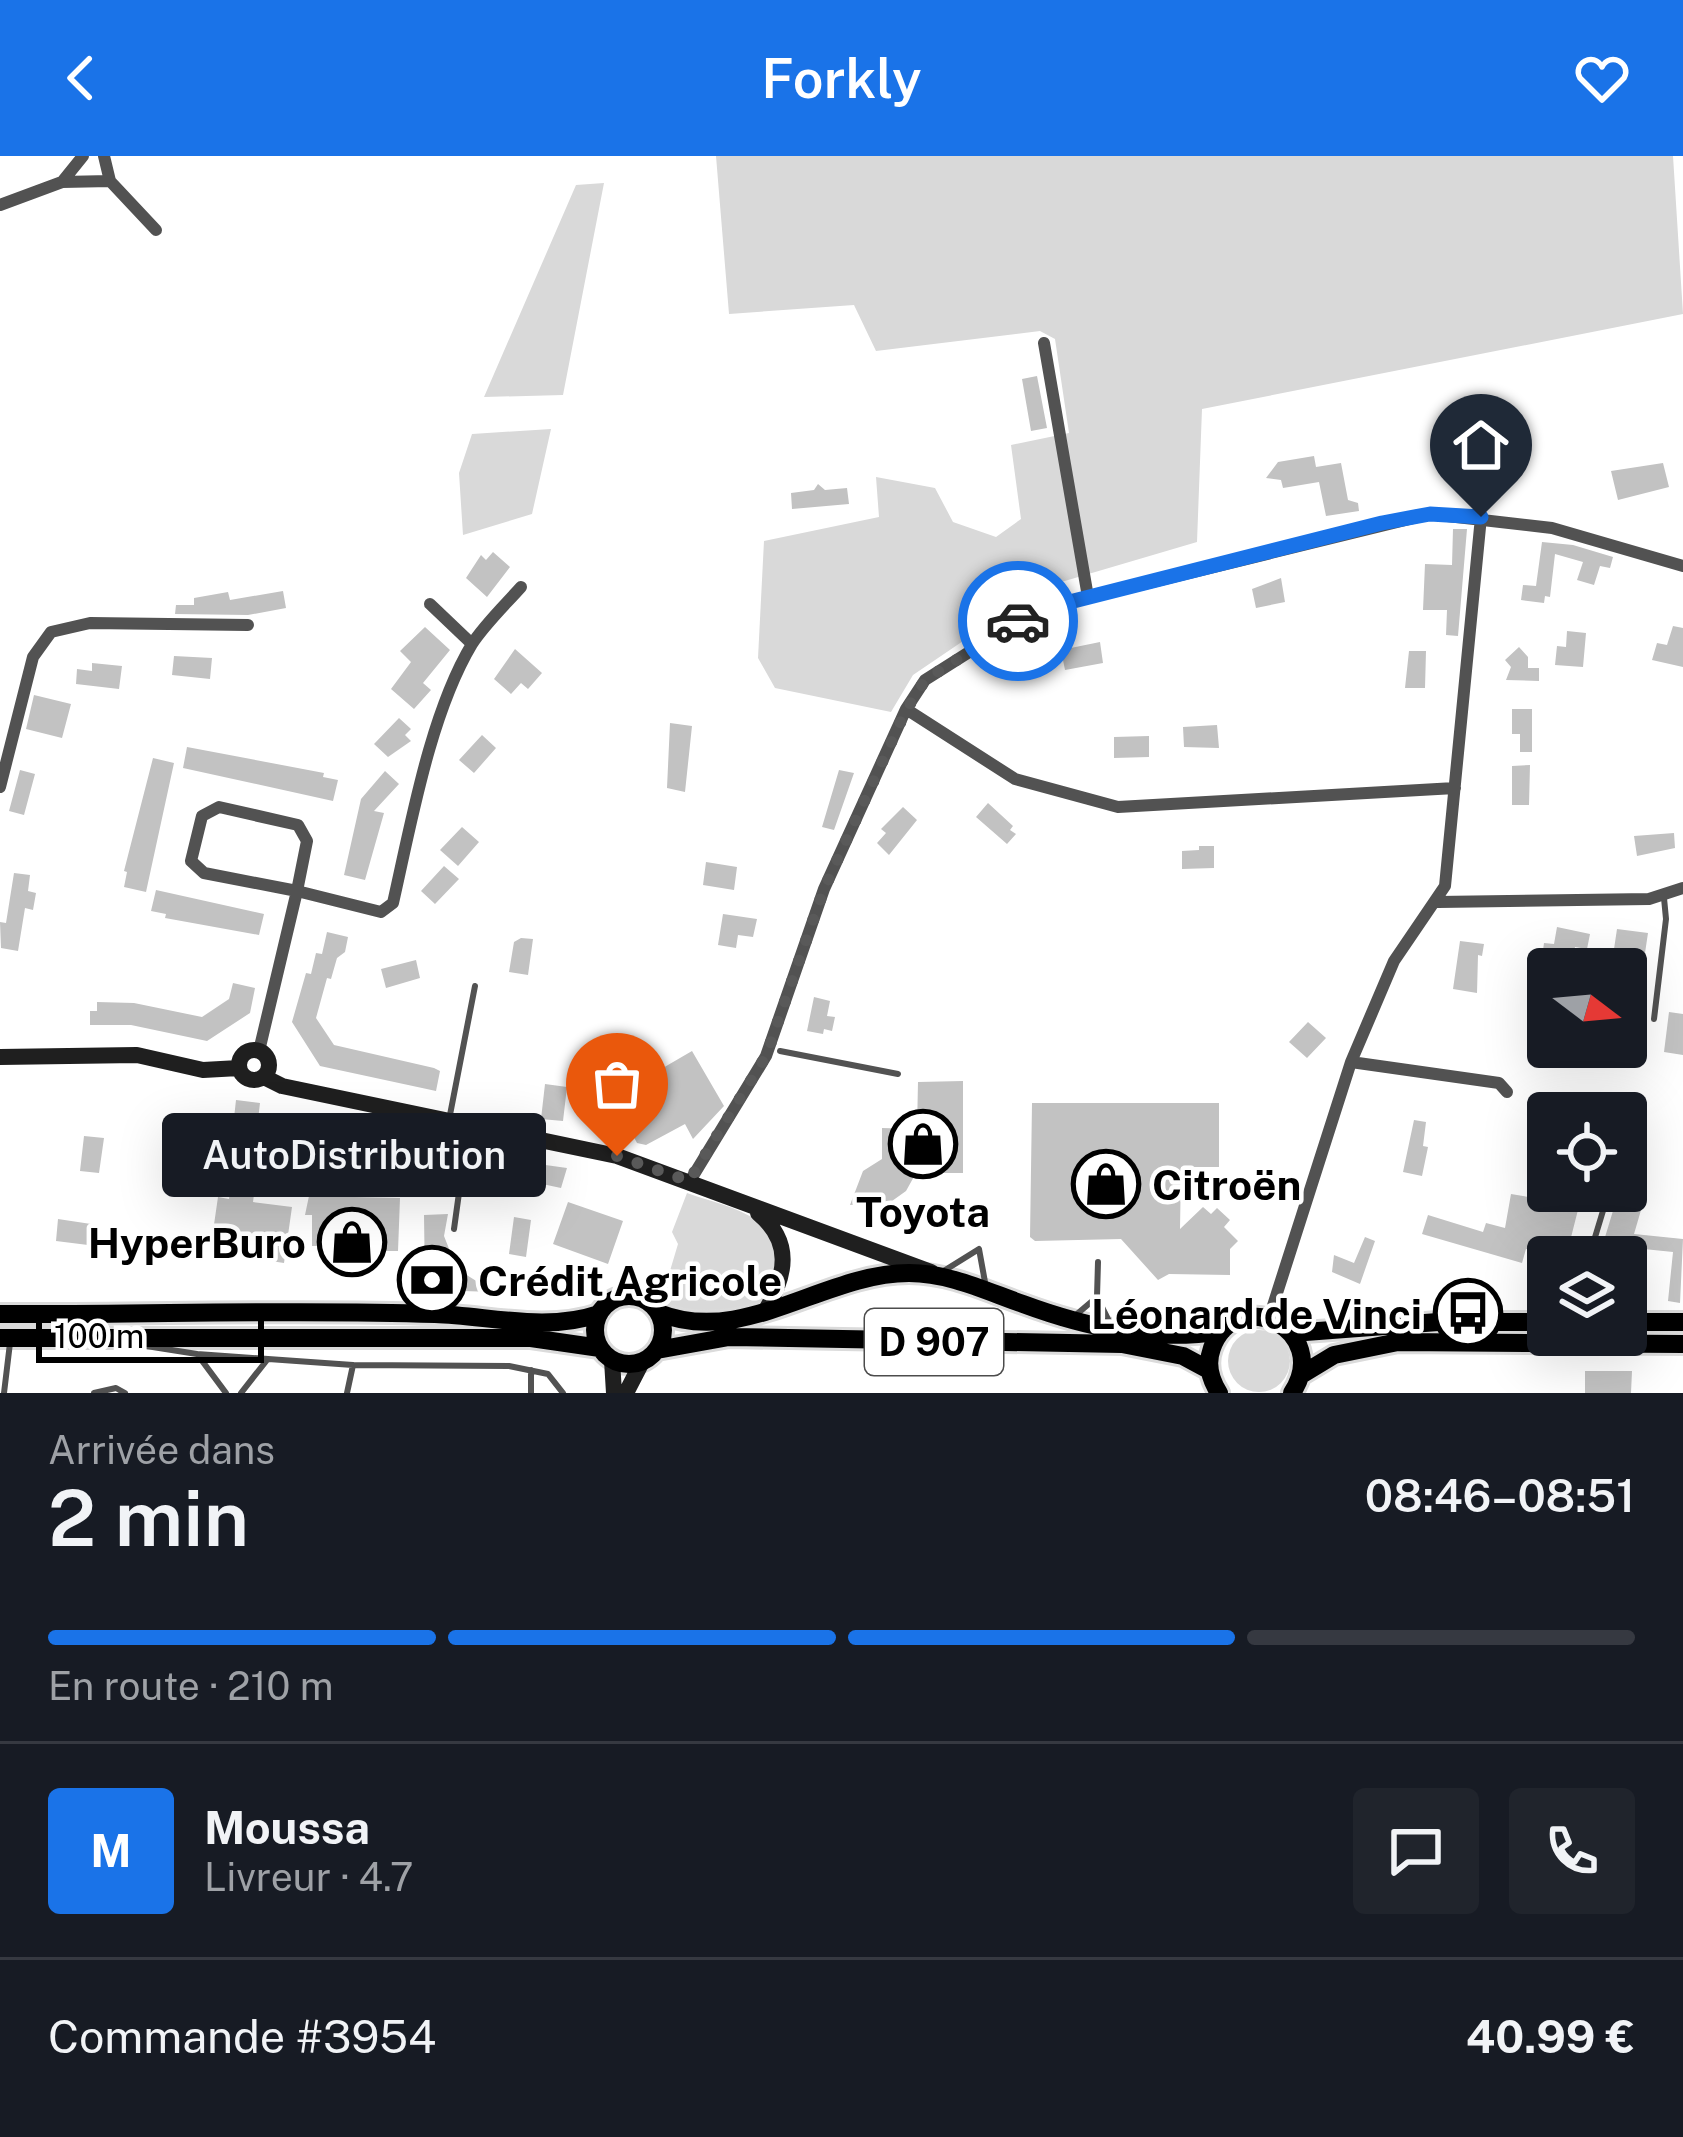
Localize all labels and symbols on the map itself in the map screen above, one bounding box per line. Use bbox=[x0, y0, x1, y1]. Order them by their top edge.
pin bbox=[1430, 394, 1532, 517]
courier bbox=[958, 561, 1078, 681]
north arrow bbox=[1527, 948, 1647, 1068]
pin bbox=[566, 1033, 668, 1156]
shop icon: Toyota bbox=[888, 1109, 958, 1179]
callout: AutoDistribution bbox=[161, 1114, 545, 1198]
shop icon: Citroën bbox=[1071, 1149, 1141, 1219]
place label: Citroën bbox=[1152, 1160, 1301, 1209]
place label: Toyota bbox=[856, 1187, 990, 1236]
shop icon: HyperBuro bbox=[317, 1207, 387, 1277]
place label: HyperBuro bbox=[88, 1218, 306, 1267]
bank icon: Crédit Agricole bbox=[397, 1245, 467, 1315]
place label: Crédit Agricole bbox=[478, 1256, 782, 1305]
bus stop icon: Léonard de Vinci bbox=[1433, 1278, 1503, 1348]
place label: Léonard de Vinci bbox=[1091, 1289, 1422, 1338]
scale bar bbox=[36, 1309, 264, 1362]
road number: D 907 bbox=[865, 1309, 1003, 1375]

